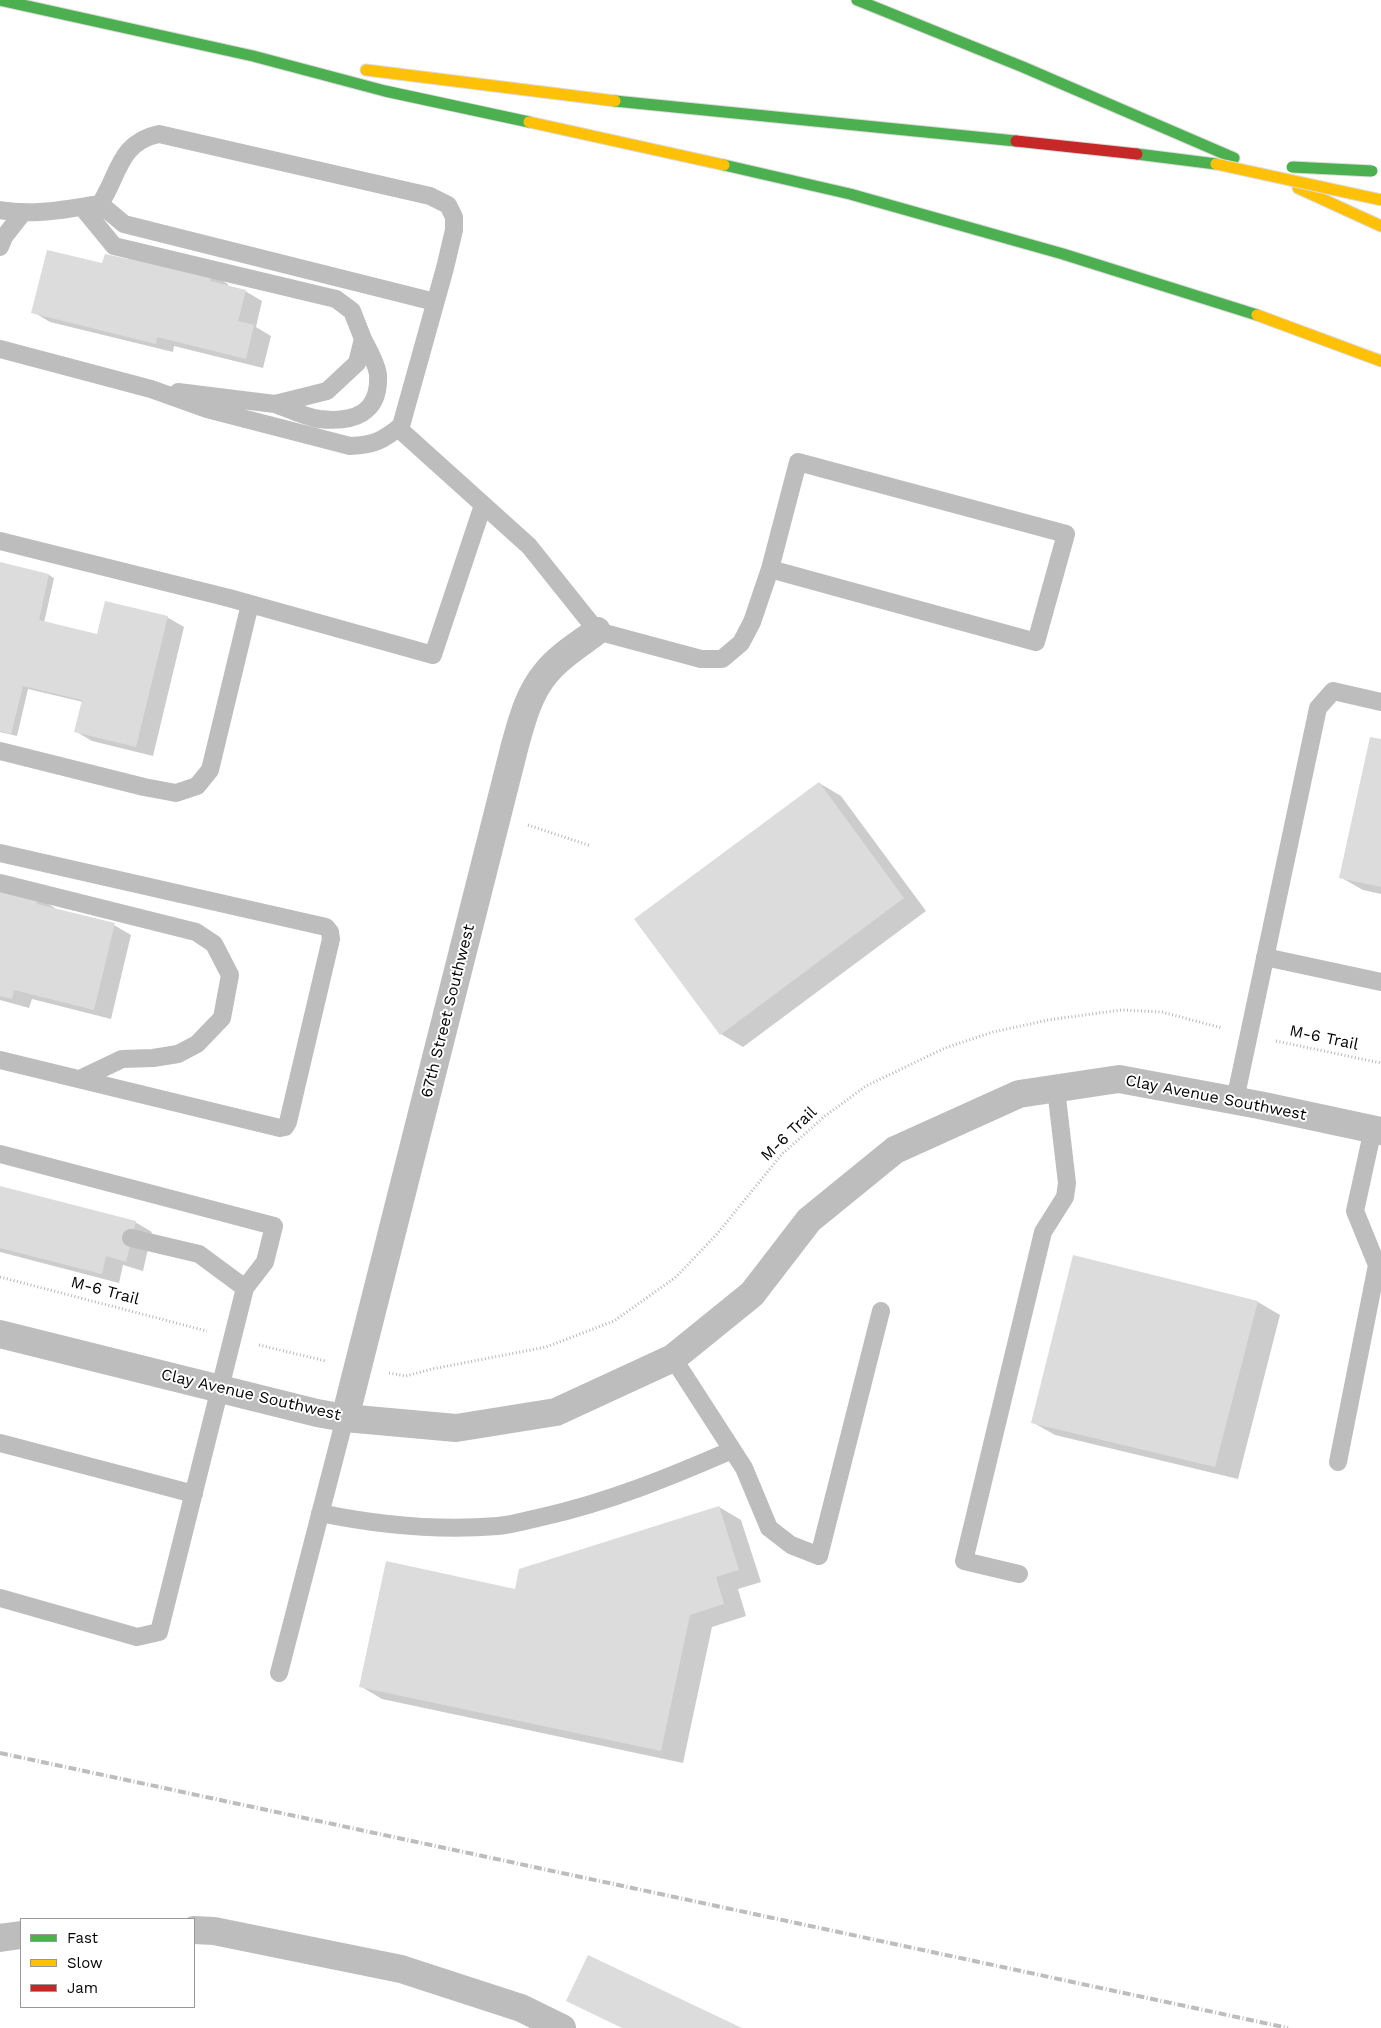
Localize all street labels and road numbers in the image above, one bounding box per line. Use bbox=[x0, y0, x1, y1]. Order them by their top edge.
street label: 67th Street Southwest bbox=[417, 922, 479, 1100]
street label: M-6 Trail bbox=[1288, 1021, 1360, 1055]
street label: Clay Avenue Southwest bbox=[1124, 1071, 1308, 1125]
street label: M-6 Trail bbox=[757, 1103, 821, 1165]
street label: M-6 Trail bbox=[69, 1273, 141, 1309]
street label: Clay Avenue Southwest bbox=[159, 1365, 343, 1425]

